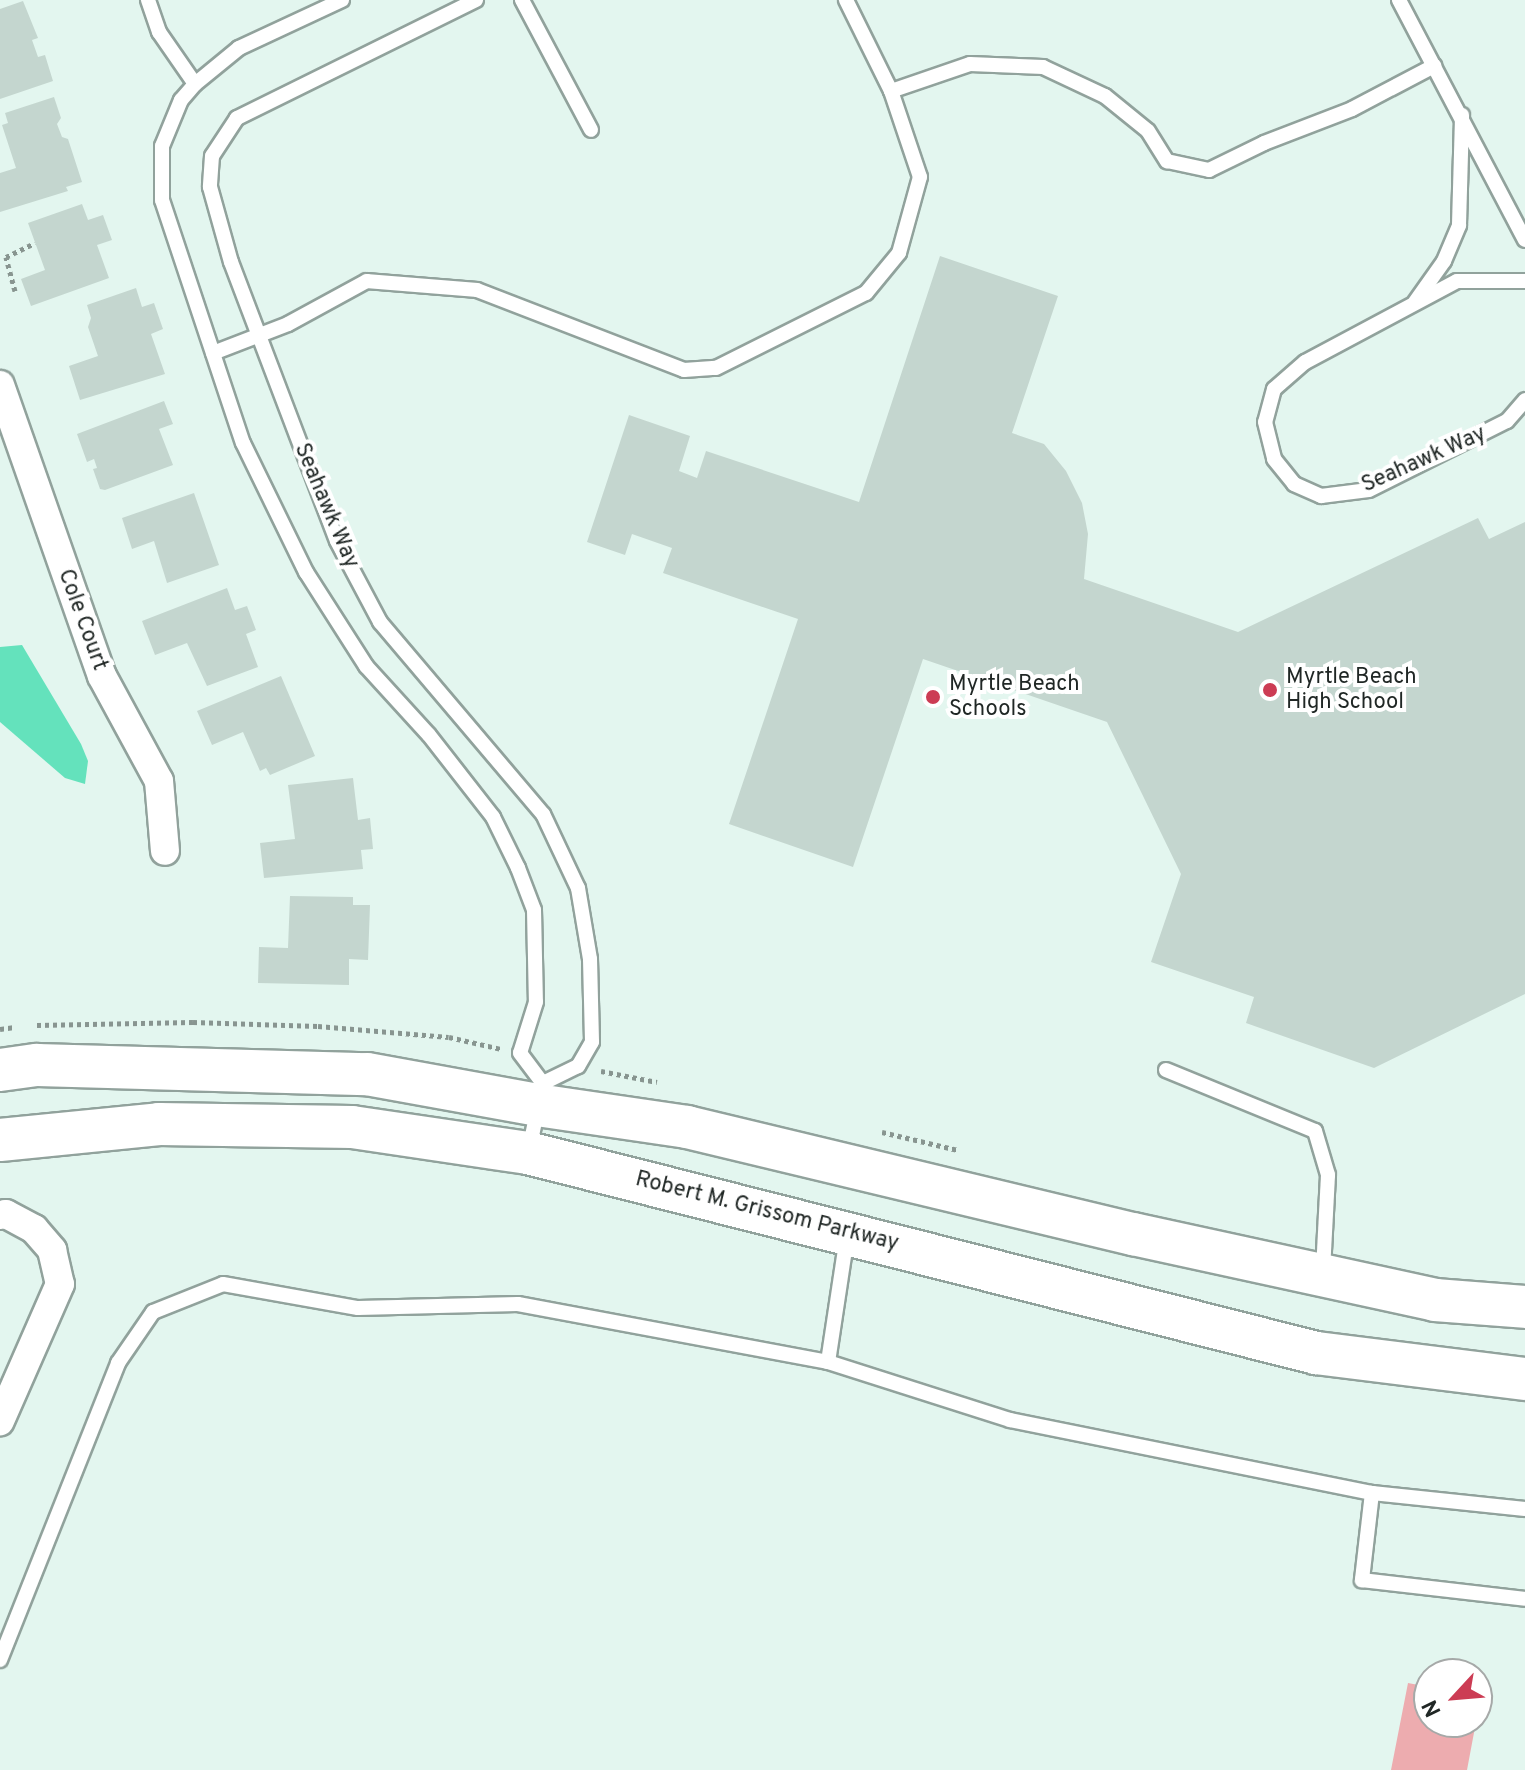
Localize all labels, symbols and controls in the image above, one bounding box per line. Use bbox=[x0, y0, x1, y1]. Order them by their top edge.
street label: Seahawk Way bbox=[1358, 421, 1490, 499]
street label: Seahawk Way bbox=[288, 439, 364, 573]
street label: Cole Court bbox=[52, 566, 112, 674]
place label: Myrtle Beach High School bbox=[1286, 664, 1417, 716]
place label: Myrtle Beach Schools bbox=[949, 671, 1080, 722]
marker: Myrtle Beach High School bbox=[1261, 681, 1279, 699]
marker: Myrtle Beach Schools bbox=[924, 688, 942, 706]
street label: Robert M. Grissom Parkway bbox=[633, 1166, 901, 1258]
north arrow bbox=[1413, 1658, 1493, 1738]
text: N bbox=[1417, 1695, 1448, 1721]

